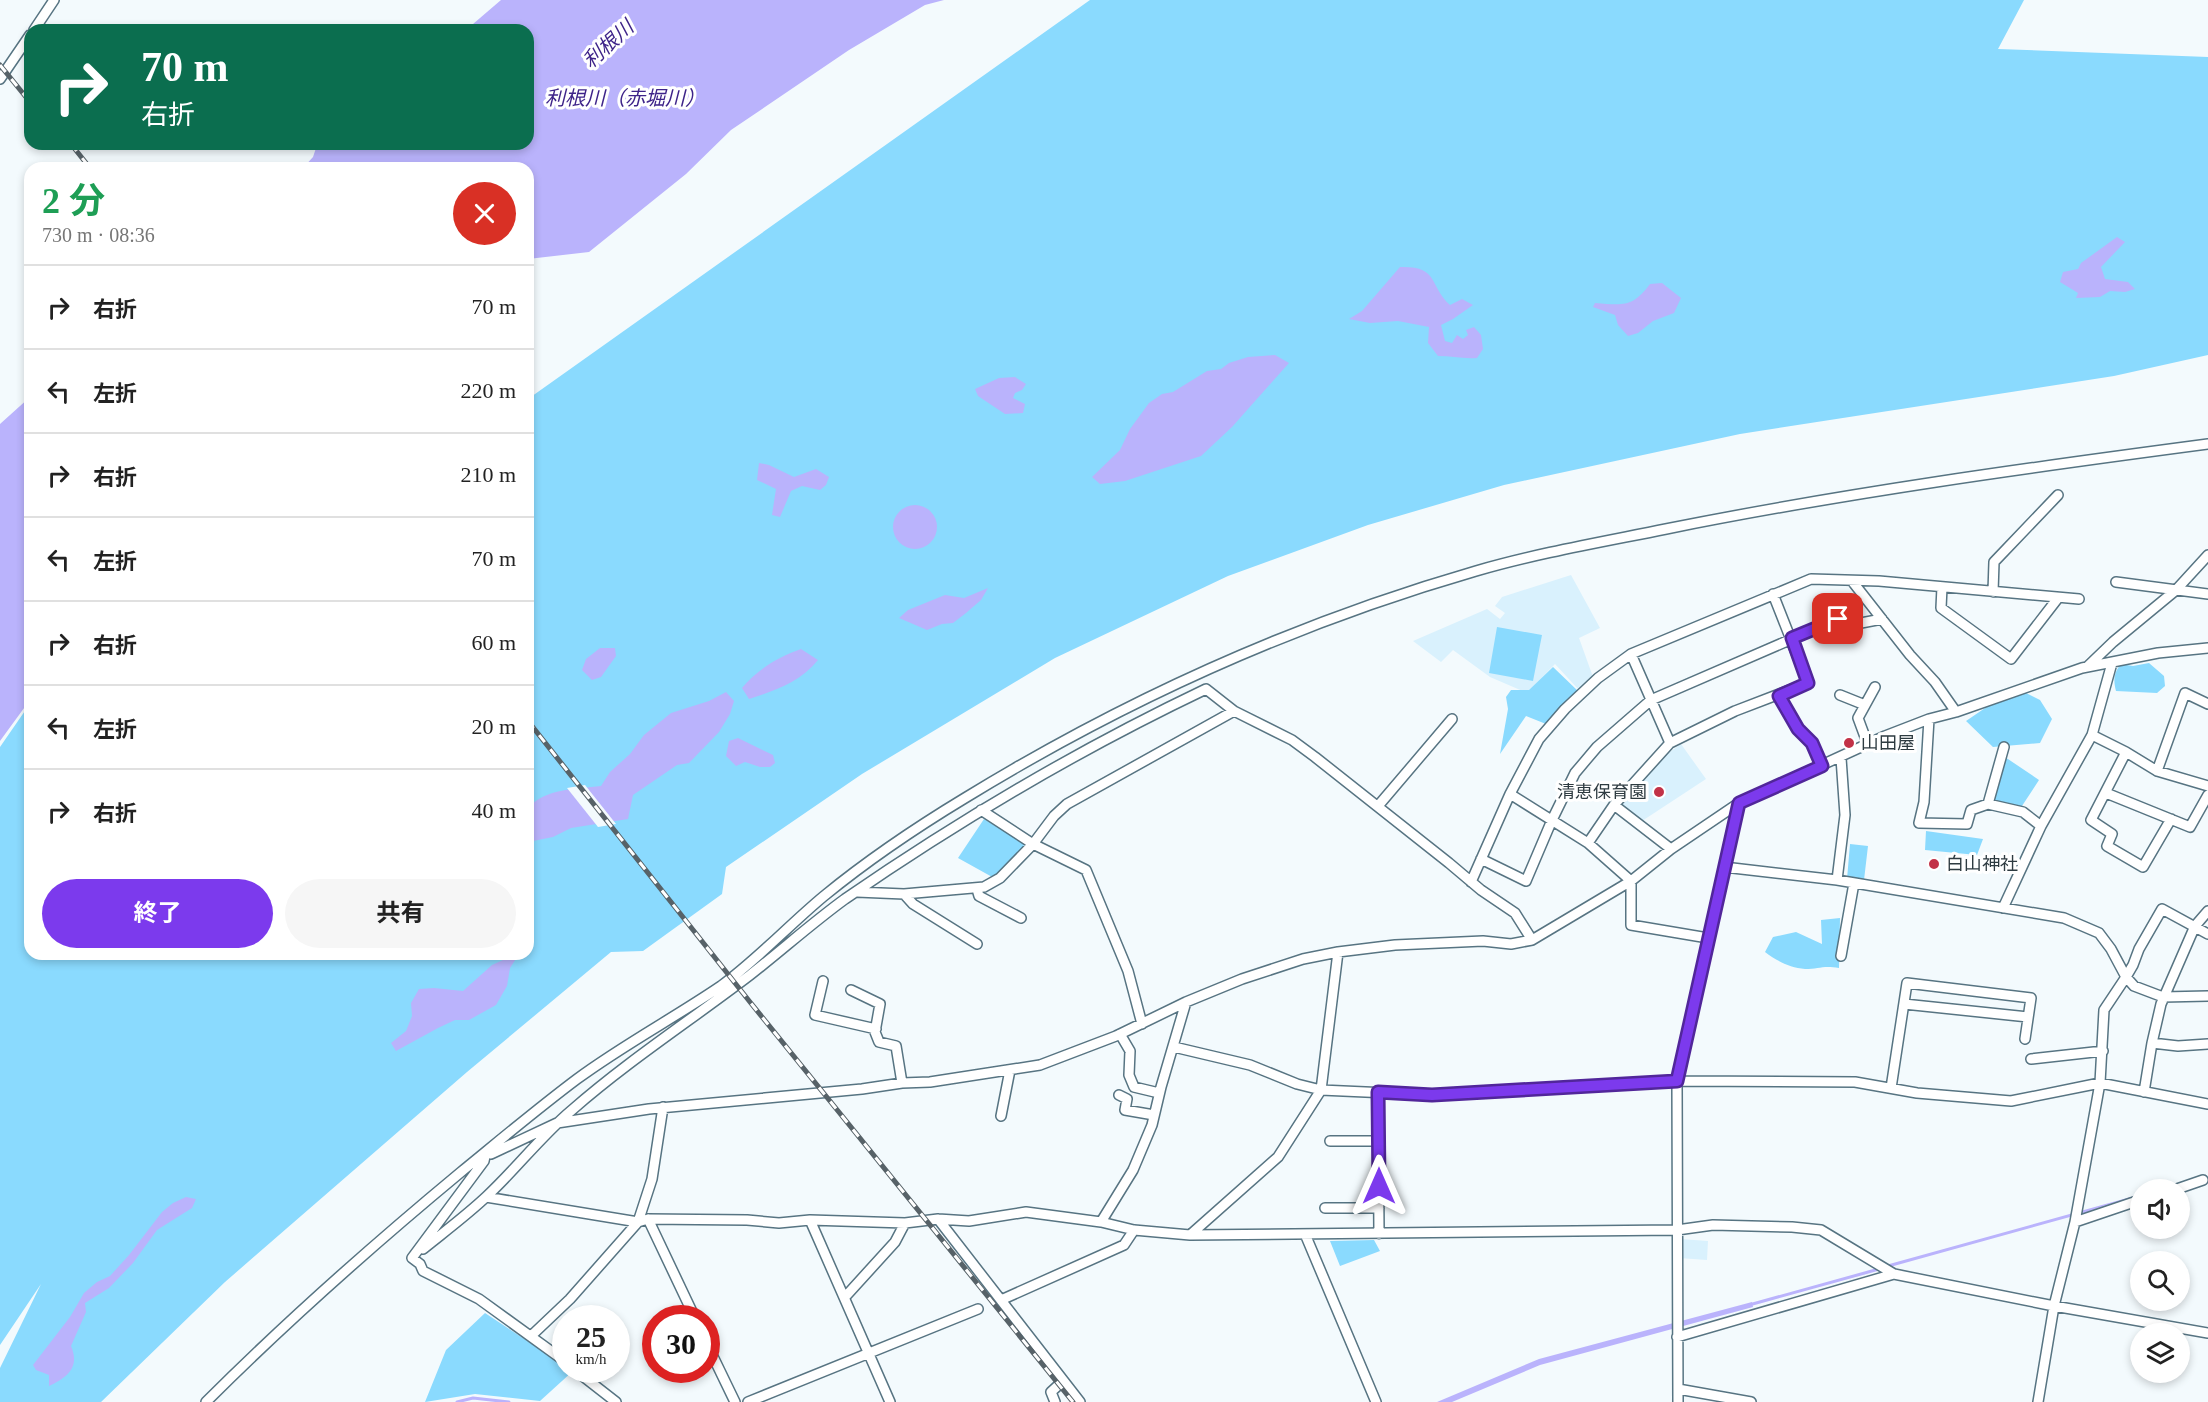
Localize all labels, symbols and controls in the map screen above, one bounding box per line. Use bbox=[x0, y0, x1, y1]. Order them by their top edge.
water label: 利根川 bbox=[578, 14, 639, 72]
text: 70 m bbox=[141, 44, 229, 90]
icon: right bbox=[42, 48, 120, 126]
water label: 利根川（赤堀川） bbox=[545, 87, 705, 109]
text: 右折 bbox=[141, 100, 195, 130]
text: 2 分 bbox=[42, 181, 105, 221]
button: close bbox=[453, 182, 516, 245]
text: 730 m · 08:36 bbox=[42, 224, 155, 246]
icon: right bbox=[42, 291, 75, 324]
text: 70 m bbox=[471, 294, 516, 319]
text: 右折 bbox=[93, 297, 137, 322]
icon: left bbox=[42, 375, 75, 408]
text: 220 m bbox=[460, 378, 516, 403]
text: 左折 bbox=[93, 381, 137, 406]
icon: right bbox=[42, 459, 75, 492]
text: 210 m bbox=[460, 462, 516, 487]
text: 右折 bbox=[93, 465, 137, 490]
icon: left bbox=[42, 543, 75, 576]
text: 70 m bbox=[471, 546, 516, 571]
text: 左折 bbox=[93, 549, 137, 574]
pin bbox=[1812, 593, 1863, 644]
icon: arrive bbox=[1821, 602, 1854, 635]
icon: right bbox=[42, 627, 75, 660]
text: 60 m bbox=[471, 630, 516, 655]
text: 右折 bbox=[93, 633, 137, 658]
icon: left bbox=[42, 711, 75, 744]
text: 20 m bbox=[471, 714, 516, 739]
text: 左折 bbox=[93, 717, 137, 742]
place label: 山田屋 bbox=[1861, 733, 1915, 753]
marker: 山田屋 bbox=[1842, 736, 1856, 750]
place label: 清恵保育園 bbox=[1557, 782, 1647, 802]
marker: 清恵保育園 bbox=[1652, 785, 1666, 799]
icon: right bbox=[42, 795, 75, 828]
text: 40 m bbox=[471, 798, 516, 823]
text: 右折 bbox=[93, 801, 137, 826]
place label: 白山神社 bbox=[1946, 854, 2018, 874]
marker: 白山神社 bbox=[1927, 857, 1941, 871]
button: 終了 bbox=[42, 879, 273, 948]
button: 共有 bbox=[285, 879, 516, 948]
position arrow bbox=[1347, 1154, 1411, 1218]
map controls bbox=[2130, 1179, 2190, 1383]
button: sound bbox=[2130, 1179, 2190, 1239]
button: search bbox=[2130, 1251, 2190, 1311]
speed limit sign: 30 bbox=[642, 1305, 720, 1383]
text: 25 bbox=[576, 1320, 606, 1353]
button: layers bbox=[2130, 1323, 2190, 1383]
text: km/h bbox=[576, 1351, 606, 1367]

